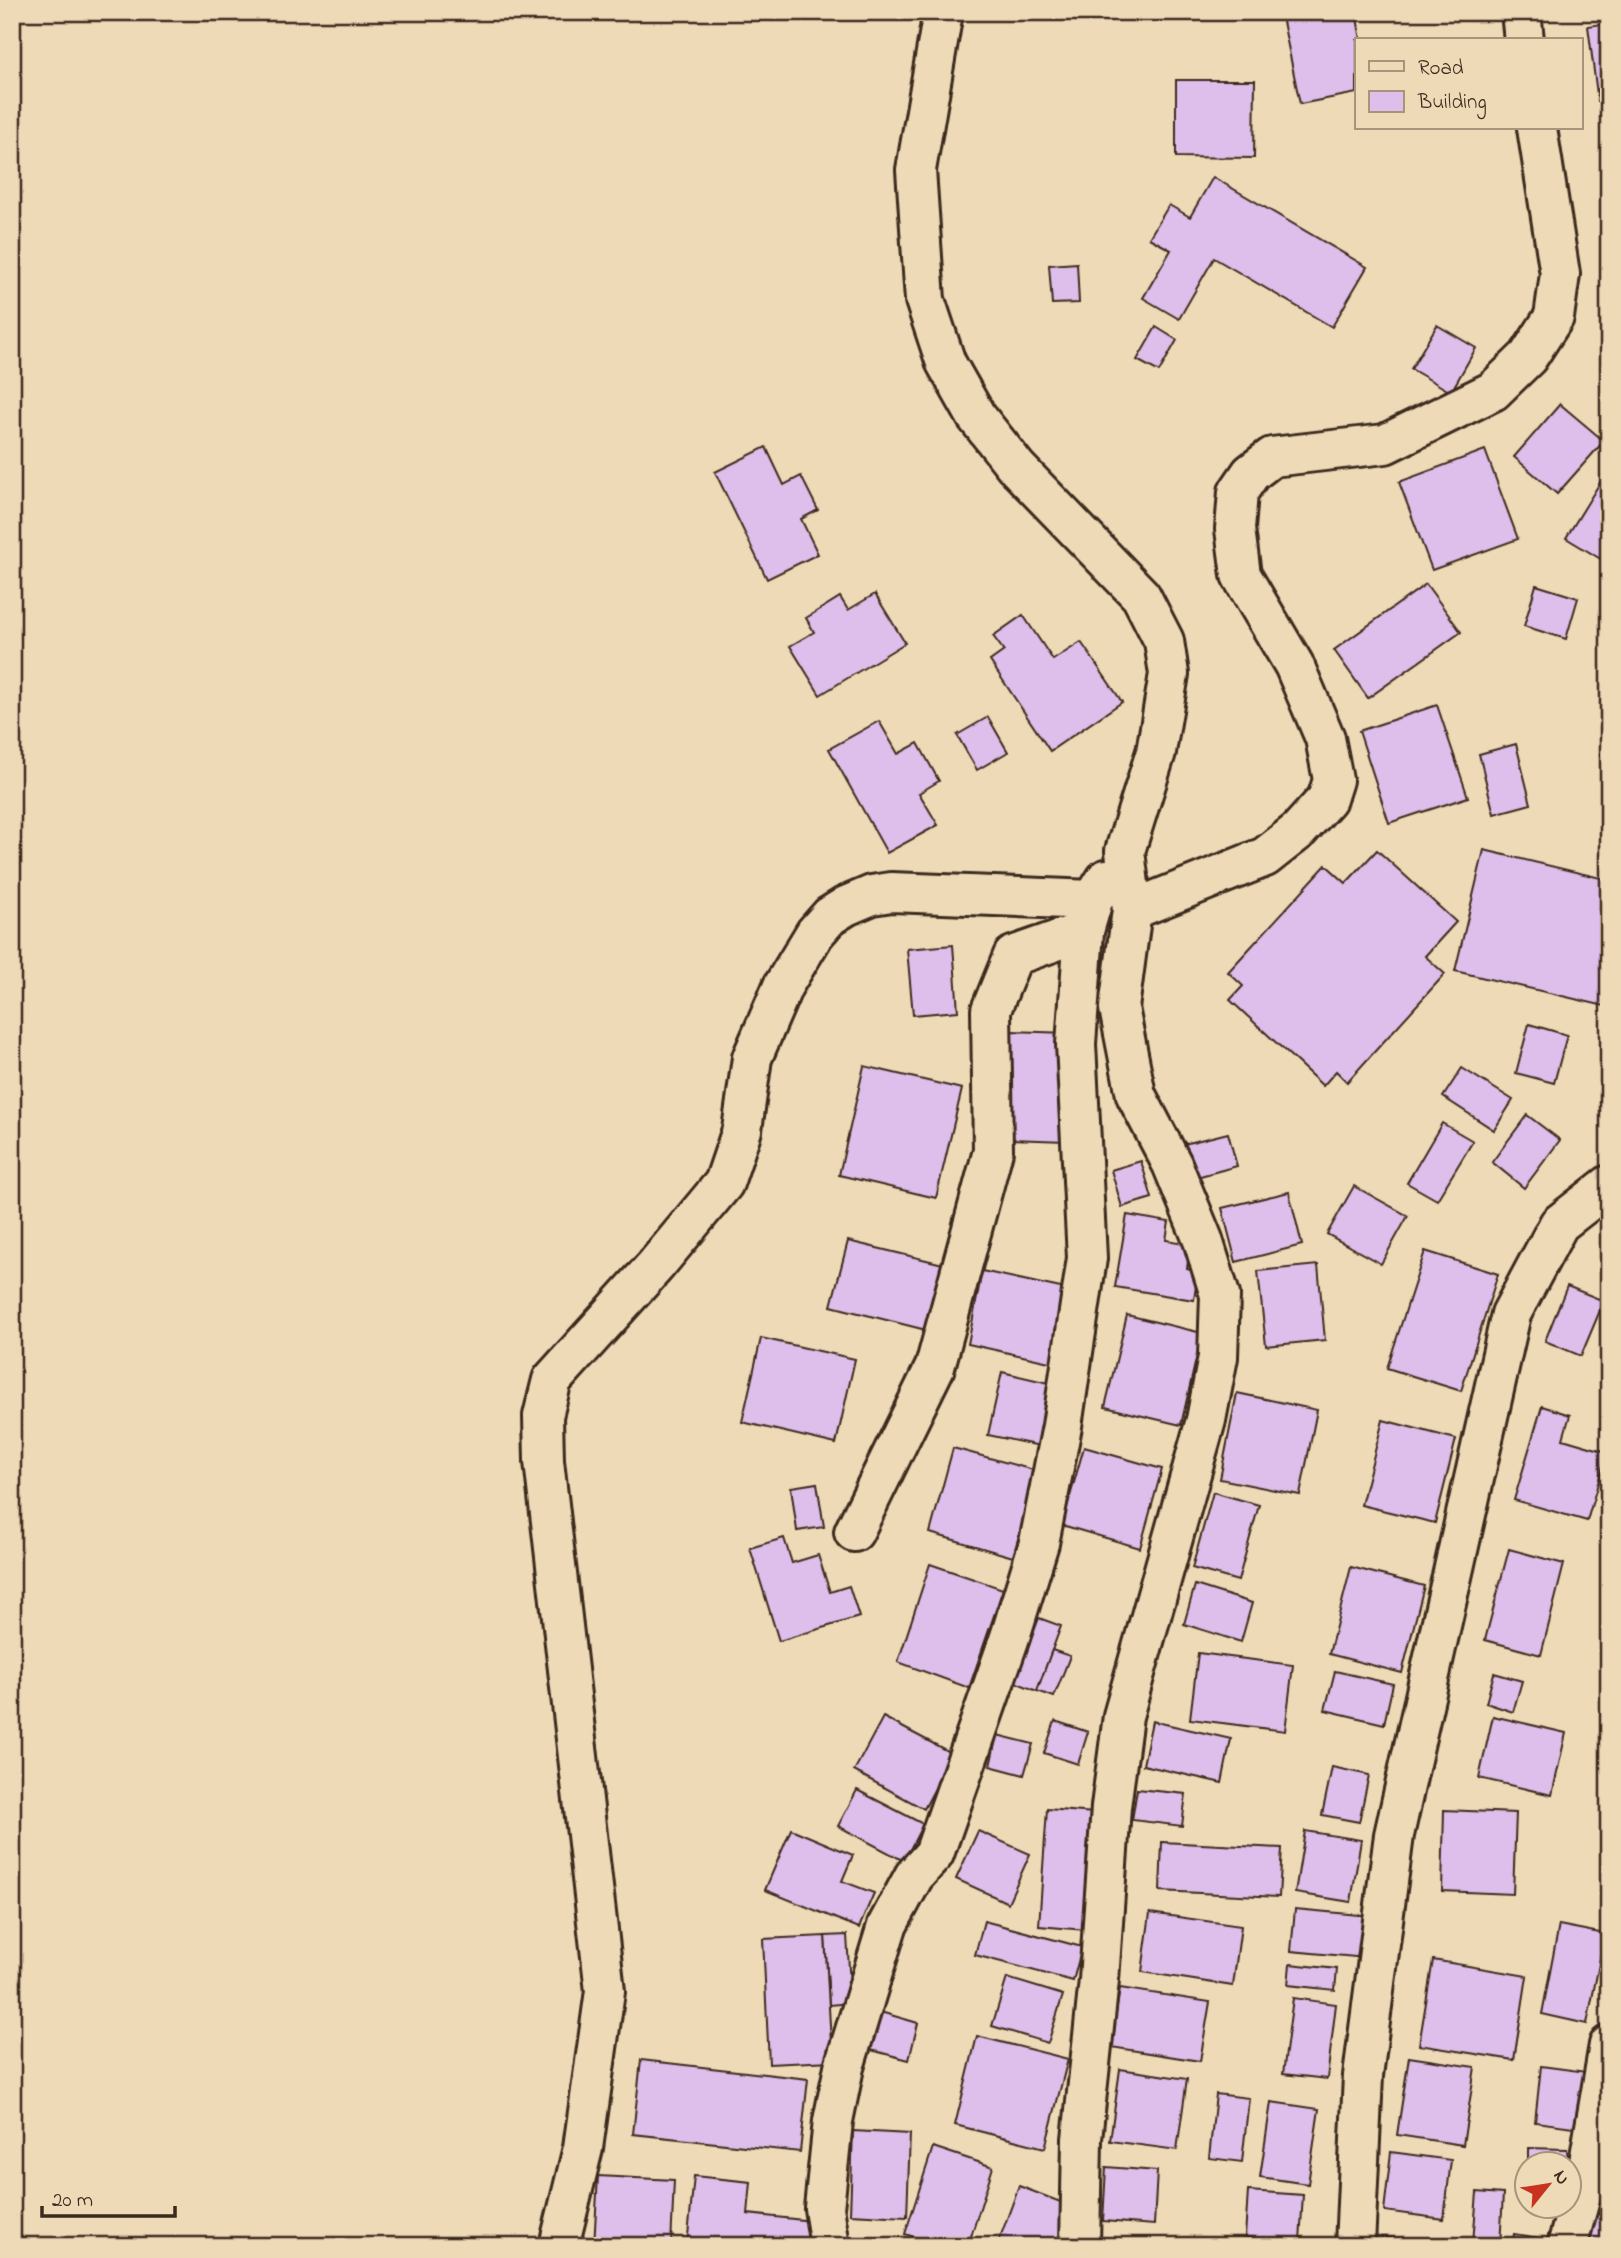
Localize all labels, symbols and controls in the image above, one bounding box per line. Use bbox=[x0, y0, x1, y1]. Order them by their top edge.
legend bbox=[1355, 38, 1582, 130]
text: Road bbox=[1418, 54, 1464, 84]
text: Building bbox=[1417, 88, 1487, 120]
north arrow bbox=[1512, 2150, 1582, 2220]
text: N bbox=[1546, 2165, 1576, 2190]
scale bar bbox=[42, 2174, 175, 2218]
text: 20 m bbox=[52, 2186, 93, 2216]

